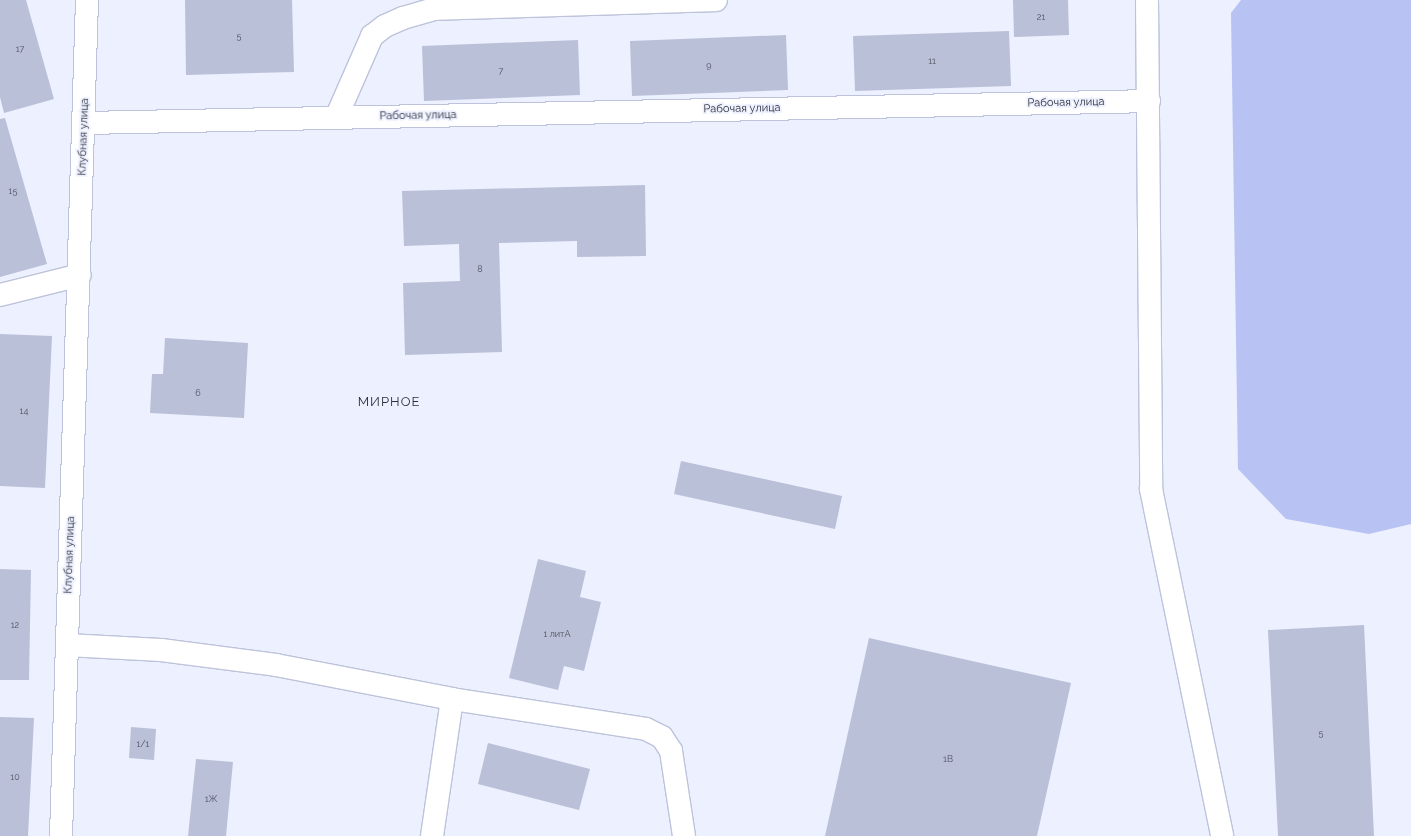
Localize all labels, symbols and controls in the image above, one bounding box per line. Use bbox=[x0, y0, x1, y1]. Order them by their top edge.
house number: 21 bbox=[1037, 12, 1045, 22]
house number: 5 bbox=[237, 31, 241, 41]
house number: 17 bbox=[16, 44, 24, 54]
house number: 11 bbox=[928, 56, 936, 66]
house number: 9 bbox=[706, 60, 712, 70]
house number: 7 bbox=[499, 66, 503, 76]
street label: Рабочая улица bbox=[1027, 96, 1105, 110]
street label: Клубная улица bbox=[76, 98, 92, 176]
street label: Рабочая улица bbox=[703, 102, 781, 116]
street label: Рабочая улица bbox=[379, 109, 457, 123]
house number: 15 bbox=[9, 186, 17, 196]
house number: 8 bbox=[477, 264, 483, 274]
house number: 6 bbox=[195, 388, 201, 398]
district label: МИРНОЕ bbox=[358, 394, 420, 410]
house number: 14 bbox=[20, 406, 28, 416]
street label: Клубная улица bbox=[62, 516, 78, 594]
house number: 12 bbox=[11, 620, 19, 630]
house number: 1 литА bbox=[544, 629, 570, 639]
house number: 5 bbox=[1319, 728, 1323, 738]
house number: 1/1 bbox=[137, 739, 149, 749]
house number: 1В bbox=[943, 754, 953, 764]
house number: 10 bbox=[10, 772, 20, 782]
house number: 1Ж bbox=[205, 794, 217, 804]

